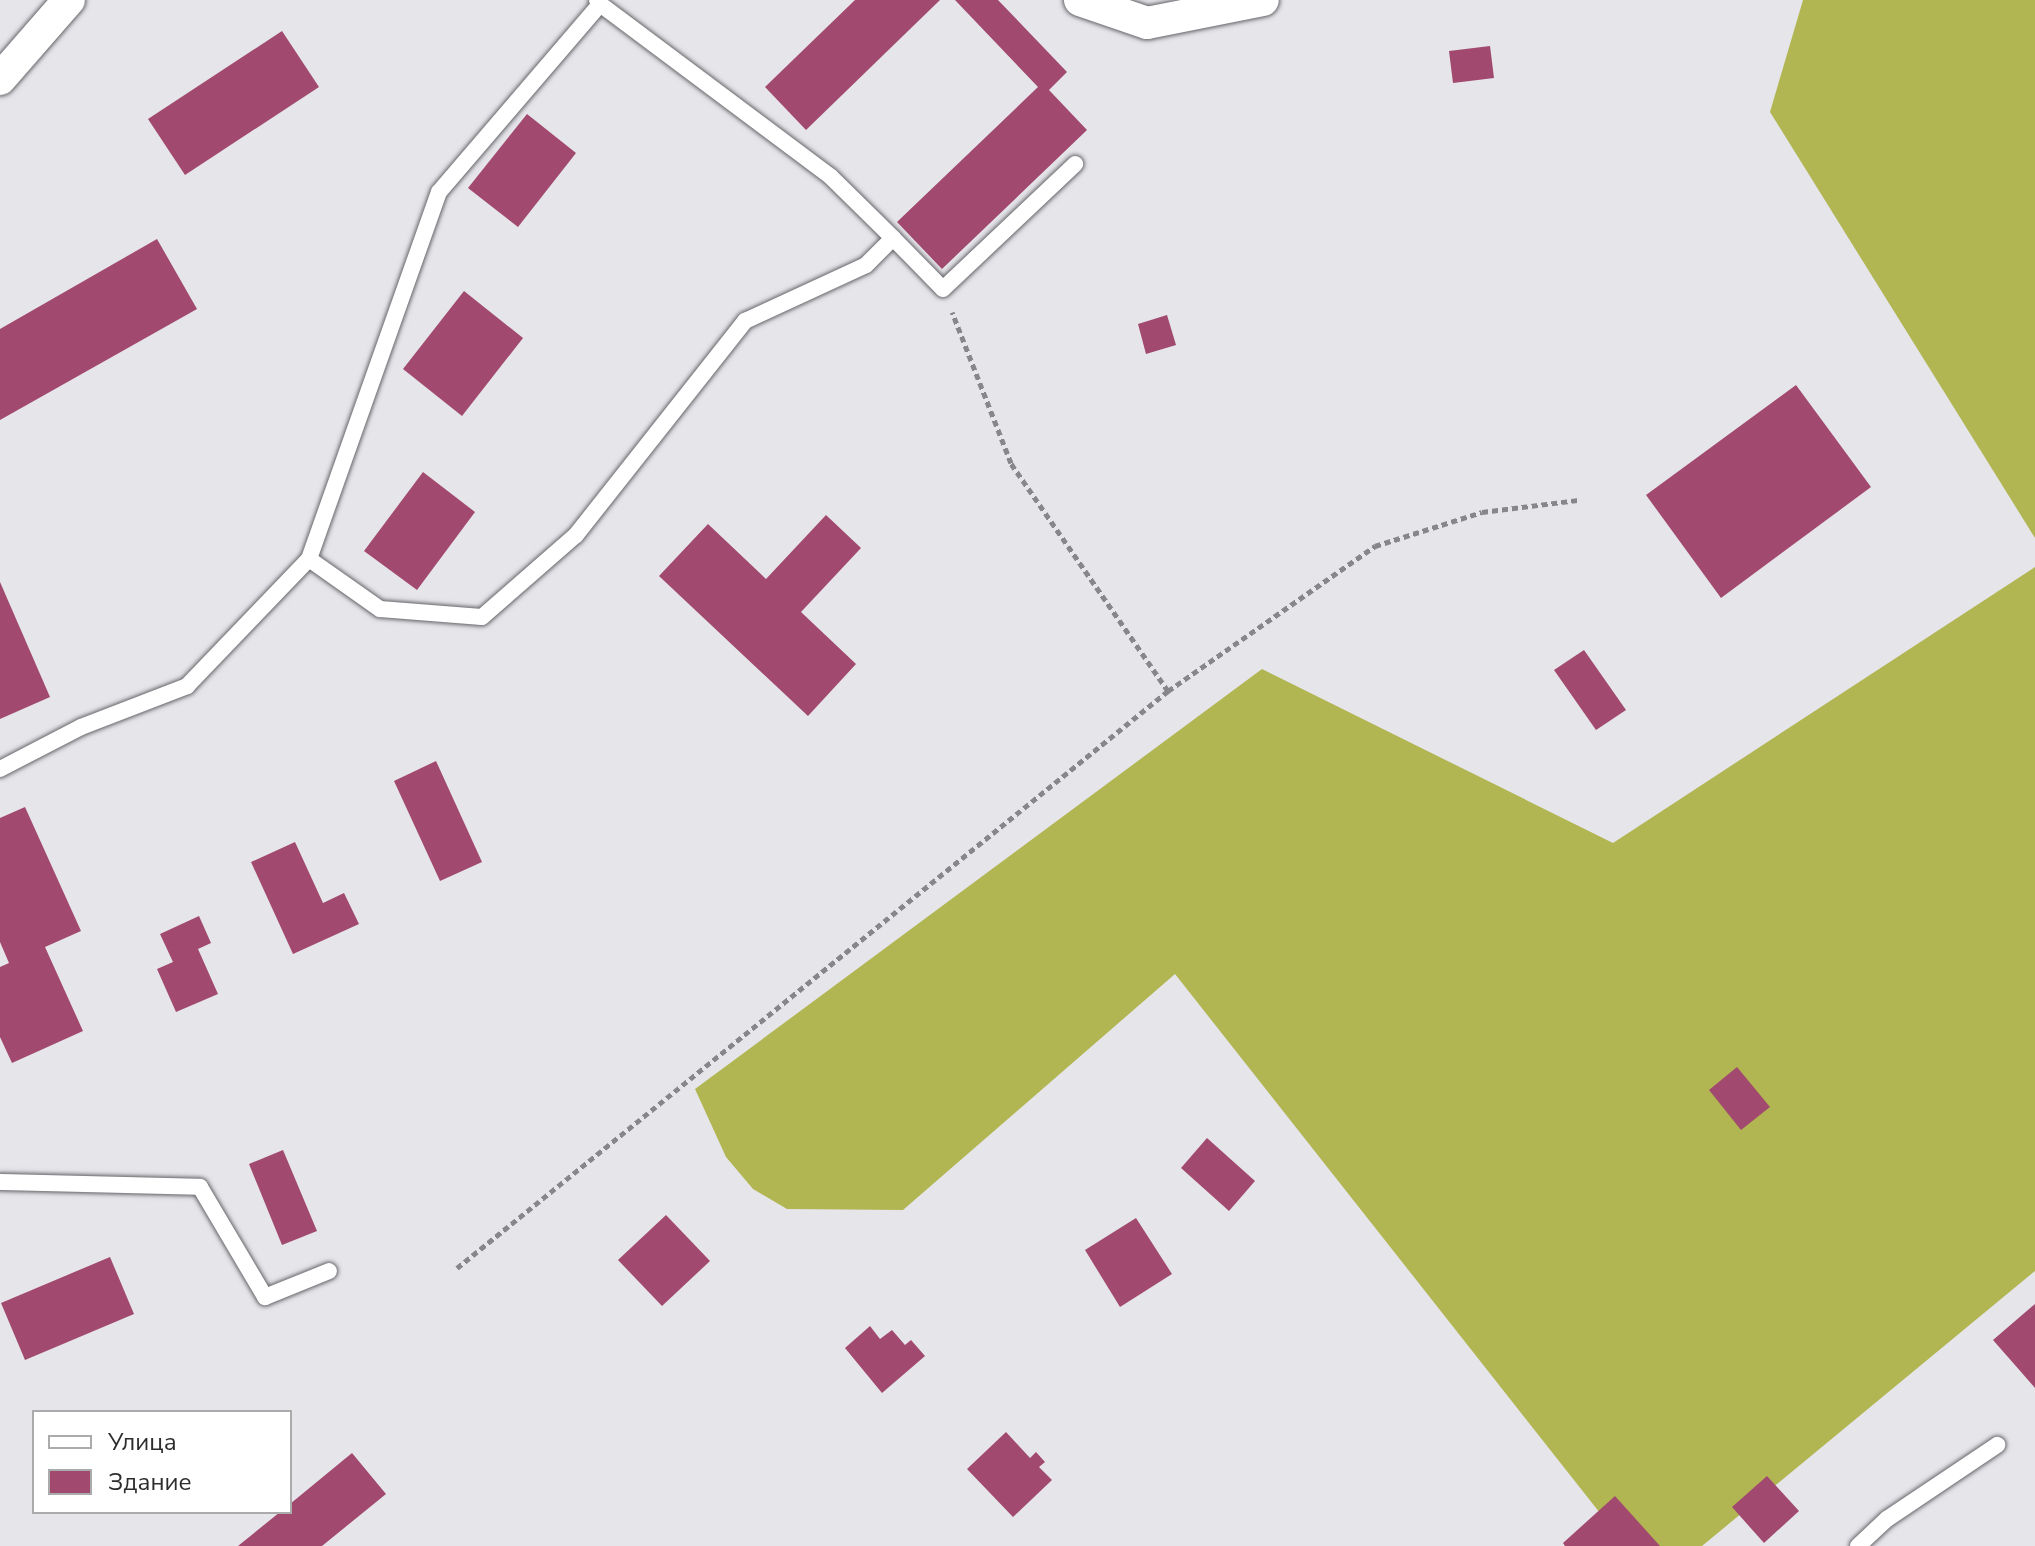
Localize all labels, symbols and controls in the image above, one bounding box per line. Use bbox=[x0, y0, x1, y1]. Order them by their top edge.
legend bbox=[32, 1410, 292, 1514]
text: Улица bbox=[108, 1426, 177, 1458]
text: Здание bbox=[108, 1466, 192, 1498]

